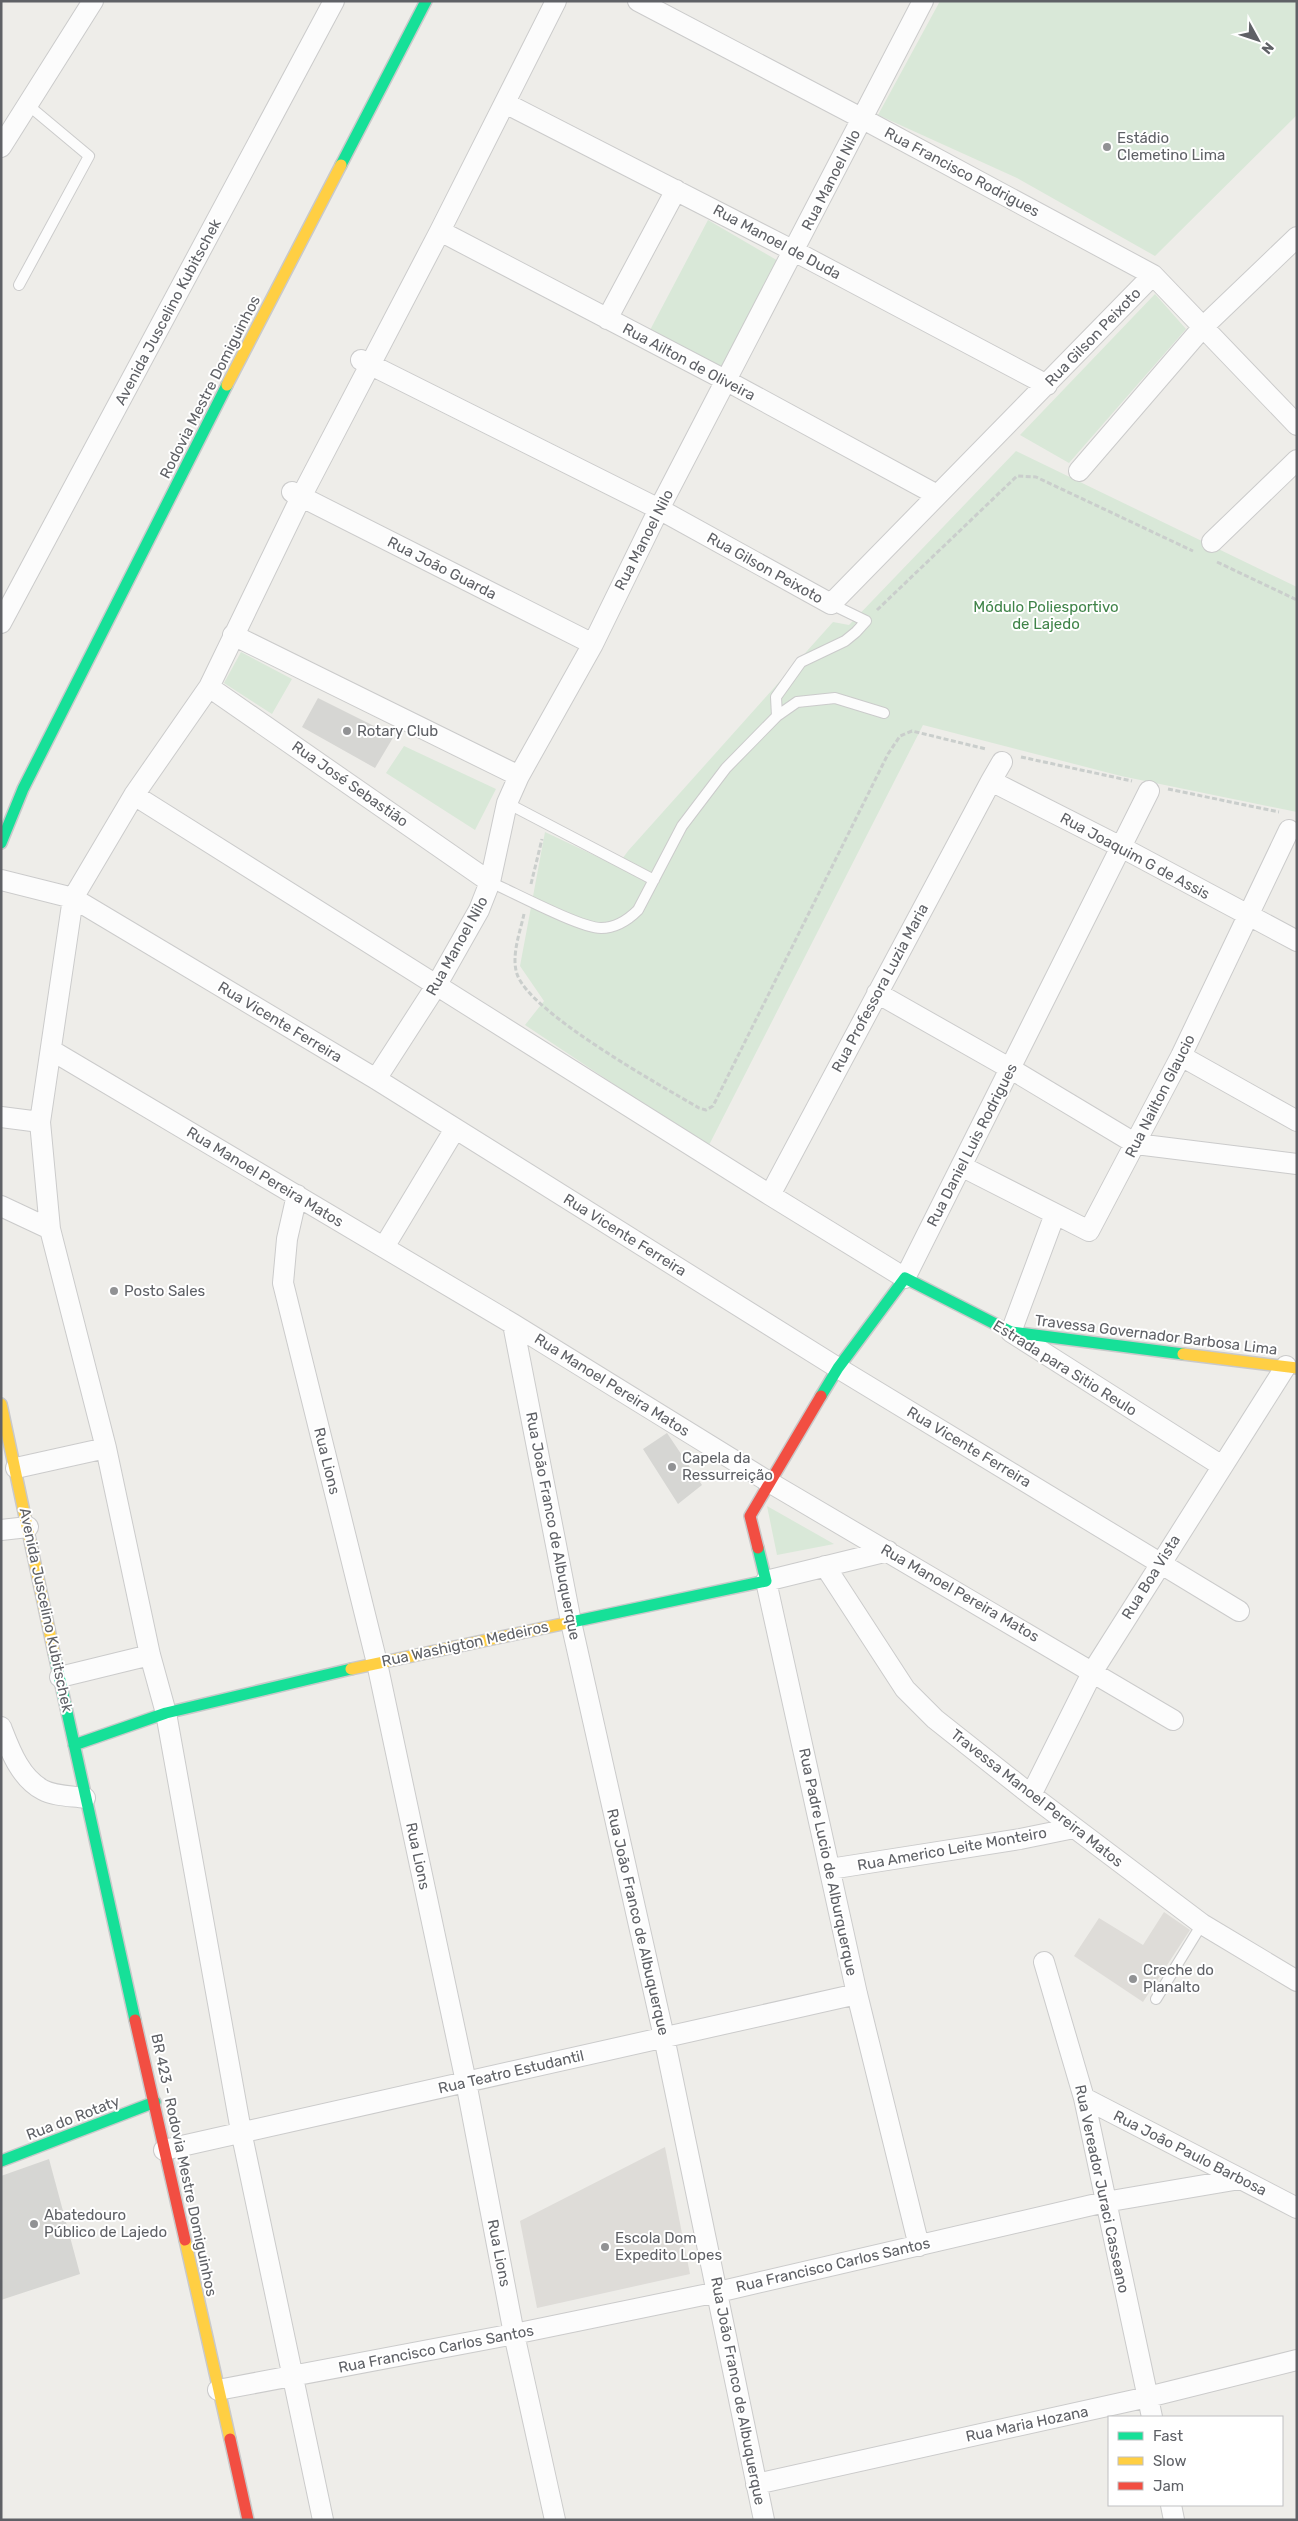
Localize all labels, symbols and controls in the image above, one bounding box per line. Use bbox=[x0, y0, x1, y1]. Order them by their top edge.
north arrow bbox=[1233, 15, 1283, 65]
text: N bbox=[1258, 39, 1277, 57]
street label: Rua Francisco Rodrigues bbox=[881, 123, 1043, 221]
street label: Rua Manoel Nilo bbox=[798, 127, 864, 233]
place label: Estádio Clemetino Lima bbox=[1117, 129, 1225, 164]
marker: Estádio Clemetino Lima bbox=[1101, 141, 1113, 153]
street label: Rua Manoel de Duda bbox=[710, 201, 844, 283]
street label: Avenida Juscelino Kubitschek bbox=[111, 216, 225, 408]
street label: Rua Gilson Peixoto bbox=[1041, 284, 1145, 390]
street label: Rodovia Mestre Domiguinhos bbox=[156, 292, 264, 482]
street label: Rua Ailton de Oliveira bbox=[620, 319, 758, 405]
street label: Rua Manoel Nilo bbox=[611, 487, 677, 593]
street label: Rua Gilson Peixoto bbox=[704, 529, 826, 607]
street label: Rua João Guarda bbox=[385, 533, 499, 603]
park label: Módulo Poliesportivo de Lajedo bbox=[973, 598, 1119, 633]
place label: Rotary Club bbox=[357, 722, 438, 740]
marker: Rotary Club bbox=[341, 725, 353, 737]
street label: Rua José Sebastião bbox=[288, 737, 412, 831]
street label: Rua Joaquim G de Assis bbox=[1057, 809, 1213, 903]
street label: Rua Manoel Nilo bbox=[422, 893, 492, 999]
street label: Rua Professora Luzia Maria bbox=[828, 901, 932, 1075]
street label: Rua Vicente Ferreira bbox=[215, 978, 345, 1066]
street label: Rua Nailton Glaucio bbox=[1121, 1031, 1199, 1161]
street label: Rua Daniel Luis Rodrigues bbox=[923, 1060, 1021, 1230]
street label: Rua Manoel Pereira Matos bbox=[183, 1123, 347, 1231]
street label: Rua Vicente Ferreira bbox=[560, 1190, 690, 1280]
place label: Posto Sales bbox=[124, 1282, 206, 1300]
marker: Posto Sales bbox=[108, 1285, 120, 1297]
street label: Travessa Governador Barbosa Lima bbox=[1034, 1311, 1278, 1359]
street label: Estrada para Sitio Reulo bbox=[990, 1316, 1140, 1420]
street label: Rua Manoel Pereira Matos bbox=[531, 1330, 693, 1440]
street label: Rua Vicente Ferreira bbox=[904, 1403, 1034, 1491]
street label: Rua João Franco de Albuquerque bbox=[522, 1410, 584, 1642]
street label: Rua Lions bbox=[310, 1426, 344, 1497]
place label: Capela da Ressurreição bbox=[682, 1449, 773, 1484]
marker: Capela da Ressurreição bbox=[666, 1461, 678, 1473]
street label: Avenida Juscelino Kubitschek bbox=[16, 1506, 77, 1714]
street label: Rua Boa Vista bbox=[1118, 1531, 1184, 1623]
street label: Rua Manoel Pereira Matos bbox=[878, 1540, 1043, 1646]
street label: Rua Washigton Medeiros bbox=[380, 1617, 550, 1671]
street label: Travessa Manoel Pereira Matos bbox=[947, 1725, 1127, 1871]
street label: Rua Padre Lucio de Alburquerque bbox=[795, 1746, 861, 1978]
street label: Rua João Franco de Albuquerque bbox=[603, 1807, 673, 2037]
street label: Rua Lions bbox=[402, 1821, 434, 1892]
street label: Rua Americo Leite Monteiro bbox=[856, 1823, 1048, 1875]
place label: Creche do Planalto bbox=[1143, 1961, 1214, 1996]
marker: Creche do Planalto bbox=[1127, 1973, 1139, 1985]
street label: BR 423 - Rodovia Mestre Domiguinhos bbox=[147, 2032, 221, 2298]
street label: Rua Teatro Estudantil bbox=[436, 2046, 586, 2098]
street label: Rua Vereador Juraci Casseano bbox=[1071, 2083, 1133, 2295]
street label: Rua do Rotaty bbox=[24, 2092, 122, 2144]
street label: Rua João Paulo Barbosa bbox=[1110, 2106, 1270, 2200]
place label: Abatedouro Público de Lajedo bbox=[44, 2206, 167, 2241]
marker: Abatedouro Público de Lajedo bbox=[28, 2218, 40, 2230]
street label: Rua Lions bbox=[484, 2218, 514, 2289]
place label: Escola Dom Expedito Lopes bbox=[615, 2229, 722, 2264]
street label: Rua Francisco Carlos Santos bbox=[734, 2234, 932, 2296]
marker: Escola Dom Expedito Lopes bbox=[599, 2241, 611, 2253]
street label: Rua João Franco de Albuquerque bbox=[707, 2275, 769, 2507]
street label: Rua Francisco Carlos Santos bbox=[337, 2321, 536, 2377]
street label: Rua Maria Hozana bbox=[964, 2402, 1090, 2446]
legend bbox=[1108, 2416, 1283, 2506]
text: Fast bbox=[1153, 2427, 1183, 2445]
text: Slow bbox=[1153, 2452, 1186, 2470]
text: Jam bbox=[1153, 2477, 1184, 2495]

